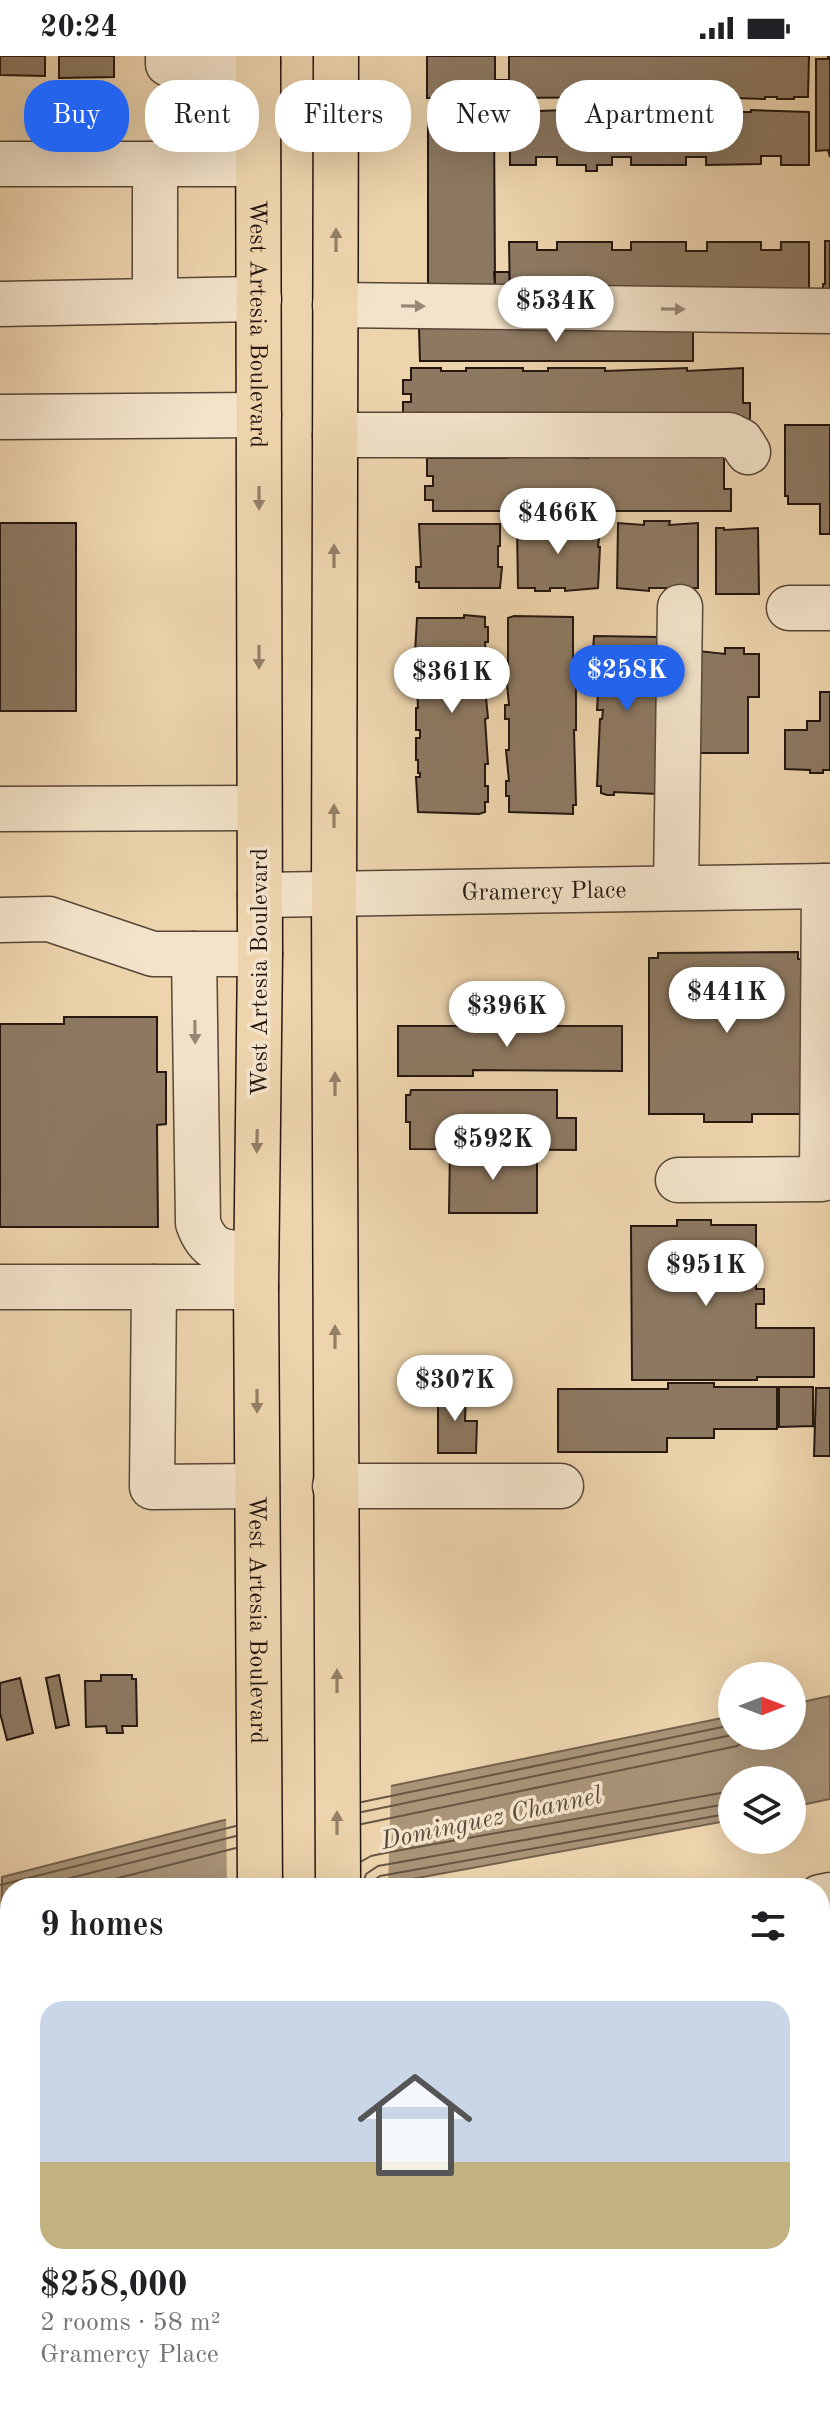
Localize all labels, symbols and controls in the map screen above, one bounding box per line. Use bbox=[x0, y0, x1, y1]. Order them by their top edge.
text: 20:24 bbox=[40, 13, 118, 43]
chip: Buy bbox=[24, 80, 129, 152]
chip: Rent bbox=[145, 80, 259, 152]
chip: Filters bbox=[275, 80, 411, 152]
chip: New bbox=[427, 80, 540, 152]
chip: Apartment bbox=[556, 80, 743, 152]
street label: West Artesia Boulevard bbox=[244, 200, 269, 448]
one-way arrow bbox=[330, 227, 342, 252]
pin: $534K bbox=[500, 276, 612, 344]
text: $534K bbox=[516, 289, 596, 315]
one-way arrow bbox=[401, 300, 426, 312]
one-way arrow bbox=[661, 303, 686, 315]
one-way arrow bbox=[253, 486, 265, 511]
pin: $466K bbox=[502, 488, 614, 556]
text: $466K bbox=[518, 501, 598, 527]
one-way arrow bbox=[328, 543, 340, 568]
one-way arrow bbox=[253, 645, 265, 670]
pin: $258K bbox=[571, 645, 683, 713]
pin: $361K bbox=[396, 647, 508, 715]
text: $258K bbox=[587, 658, 667, 684]
text: $361K bbox=[412, 660, 492, 686]
one-way arrow bbox=[328, 803, 340, 828]
street label: West Artesia Boulevard bbox=[249, 848, 273, 1096]
street label: Gramercy Place bbox=[461, 879, 627, 906]
pin: $441K bbox=[671, 967, 783, 1035]
text: $441K bbox=[687, 980, 767, 1006]
pin: $396K bbox=[451, 981, 563, 1049]
text: $396K bbox=[467, 994, 547, 1020]
one-way arrow bbox=[189, 1020, 201, 1045]
one-way arrow bbox=[329, 1071, 341, 1096]
pin: $592K bbox=[437, 1114, 549, 1182]
text: $592K bbox=[453, 1127, 533, 1153]
one-way arrow bbox=[251, 1129, 264, 1154]
pin: $951K bbox=[650, 1240, 762, 1308]
text: $951K bbox=[666, 1253, 746, 1279]
one-way arrow bbox=[329, 1324, 341, 1349]
pin: $307K bbox=[399, 1355, 511, 1423]
text: $307K bbox=[415, 1368, 495, 1394]
one-way arrow bbox=[250, 1389, 263, 1414]
street label: West Artesia Boulevard bbox=[243, 1496, 269, 1744]
north arrow bbox=[718, 1662, 806, 1750]
map controls bbox=[718, 1662, 806, 1854]
one-way arrow bbox=[331, 1668, 343, 1693]
button: layers bbox=[718, 1766, 806, 1854]
water label: Dominguez Channel bbox=[378, 1783, 605, 1855]
one-way arrow bbox=[331, 1810, 343, 1835]
icon: filters bbox=[746, 1904, 790, 1948]
text: 9 homes bbox=[40, 1909, 163, 1943]
icon: home bbox=[343, 2053, 487, 2197]
text: $258,000 bbox=[40, 2269, 188, 2303]
text: 2 rooms · 58 m² bbox=[40, 2310, 221, 2336]
text: Gramercy Place bbox=[40, 2342, 219, 2368]

